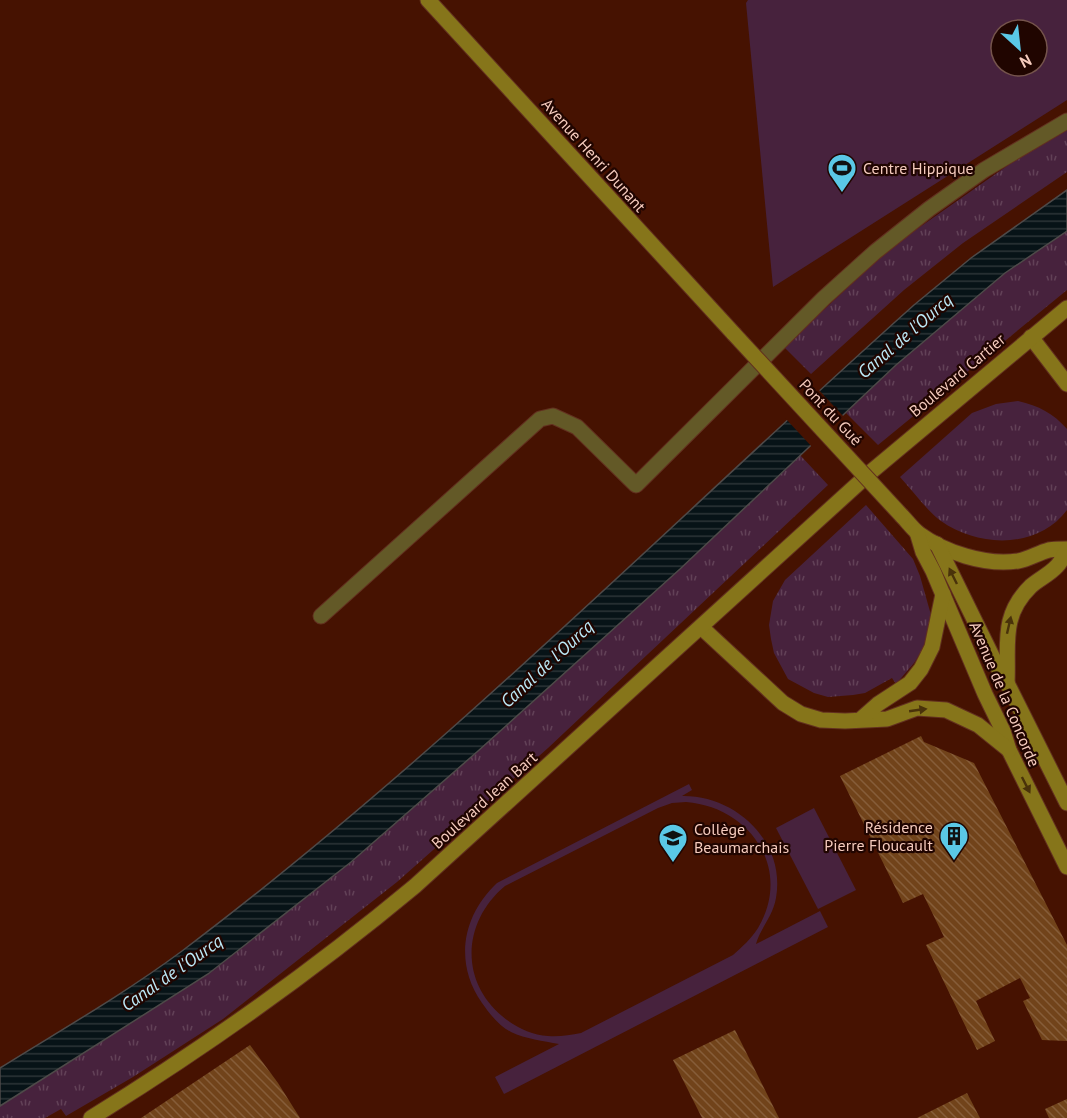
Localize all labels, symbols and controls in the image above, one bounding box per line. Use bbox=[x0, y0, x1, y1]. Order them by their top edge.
north arrow bbox=[989, 18, 1049, 78]
text: N bbox=[1017, 50, 1035, 73]
street label: Avenue Henri Dunant bbox=[538, 94, 651, 216]
sports icon: Centre Hippique bbox=[826, 152, 858, 194]
place label: Centre Hippique bbox=[863, 158, 974, 178]
water label: Canal de l'Ourcq bbox=[852, 288, 957, 383]
street label: Boulevard Cartier bbox=[905, 329, 1009, 421]
street label: Pont du Gué bbox=[795, 375, 867, 449]
one-way arrow bbox=[948, 567, 957, 584]
water label: Canal de l'Ourcq bbox=[495, 615, 598, 713]
one-way arrow bbox=[1005, 615, 1015, 634]
street label: Avenue de la Concorde bbox=[965, 618, 1045, 770]
one-way arrow bbox=[908, 705, 927, 714]
street label: Boulevard Jean Bart bbox=[427, 747, 541, 853]
one-way arrow bbox=[1021, 777, 1031, 794]
place label: Résidence Pierre Floucault bbox=[824, 817, 934, 855]
place label: Collège Beaumarchais bbox=[694, 819, 790, 857]
building icon: Résidence Pierre Floucault bbox=[938, 820, 970, 862]
school or university icon: Collège Beaumarchais bbox=[657, 822, 689, 864]
water label: Canal de l'Ourcq bbox=[116, 929, 227, 1016]

